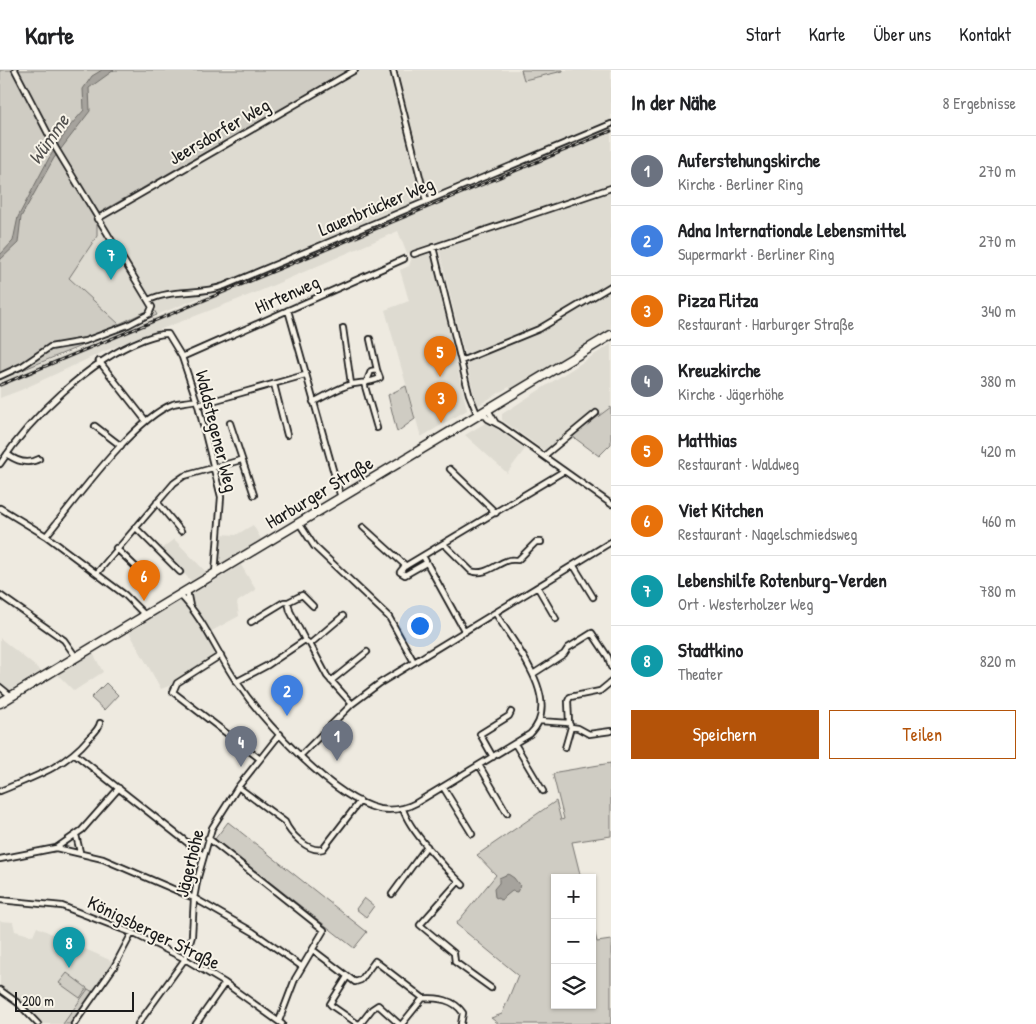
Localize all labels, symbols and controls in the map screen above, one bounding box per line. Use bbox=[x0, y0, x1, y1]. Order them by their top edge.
text: Karte bbox=[25, 19, 74, 51]
text: Start bbox=[746, 22, 781, 47]
text: Karte bbox=[809, 22, 845, 47]
text: Über uns bbox=[873, 22, 931, 47]
text: Kontakt bbox=[959, 22, 1011, 47]
text: In der Nähe bbox=[631, 88, 716, 117]
street label: Jeersdorfer Weg bbox=[164, 91, 274, 171]
text: 8 Ergebnisse bbox=[943, 92, 1016, 114]
water label: Wümme bbox=[21, 108, 76, 169]
text: Auferstehungskirche bbox=[678, 147, 820, 173]
text: 1 bbox=[644, 160, 650, 182]
text: 270 m bbox=[979, 160, 1016, 182]
street label: Lauenbrücker Weg bbox=[314, 170, 438, 242]
text: Kirche · Berliner Ring bbox=[678, 173, 803, 195]
text: Adna Internationale Lebensmittel bbox=[678, 217, 906, 243]
text: 2 bbox=[643, 230, 651, 252]
text: 270 m bbox=[979, 230, 1016, 252]
pin: 7 bbox=[95, 239, 127, 280]
text: Supermarkt · Berliner Ring bbox=[678, 243, 834, 265]
street label: Hirtenweg bbox=[251, 268, 323, 320]
text: Pizza Flitza bbox=[678, 287, 758, 313]
text: 3 bbox=[643, 300, 651, 322]
text: 340 m bbox=[981, 300, 1016, 322]
text: Restaurant · Harburger Straße bbox=[678, 313, 854, 335]
pin: 5 bbox=[424, 336, 456, 377]
text: Kreuzkirche bbox=[678, 357, 761, 383]
street label: Waldstegener Weg bbox=[189, 367, 245, 495]
text: 4 bbox=[644, 370, 650, 392]
text: 380 m bbox=[980, 370, 1016, 392]
pin: 3 bbox=[425, 382, 457, 423]
text: Kirche · Jägerhöhe bbox=[678, 383, 784, 405]
text: Matthias bbox=[678, 427, 737, 453]
text: 5 bbox=[644, 440, 650, 462]
text: 420 m bbox=[981, 440, 1016, 462]
street label: Harburger Straße bbox=[260, 449, 378, 534]
text: Restaurant · Waldweg bbox=[678, 453, 799, 475]
text: Viet Kitchen bbox=[678, 497, 764, 523]
text: 6 bbox=[644, 510, 650, 532]
text: 460 m bbox=[982, 510, 1016, 532]
text: Restaurant · Nagelschmiedsweg bbox=[678, 523, 857, 545]
pin: 6 bbox=[128, 560, 160, 601]
text: Lebenshilfe Rotenburg-Verden bbox=[678, 567, 887, 593]
text: 7 bbox=[643, 580, 651, 602]
text: 780 m bbox=[979, 580, 1016, 602]
text: Ort · Westerholzer Weg bbox=[678, 593, 813, 615]
your location bbox=[407, 613, 433, 639]
text: Stadtkino bbox=[678, 637, 743, 663]
text: 8 bbox=[644, 650, 650, 672]
text: 820 m bbox=[980, 650, 1016, 672]
text: Theater bbox=[678, 663, 723, 685]
pin: 2 bbox=[271, 675, 303, 716]
button: Speichern bbox=[631, 710, 819, 759]
button: Teilen bbox=[829, 710, 1016, 759]
pin: 1 bbox=[321, 720, 353, 761]
pin: 4 bbox=[225, 726, 257, 767]
street label: Jägerhöhe bbox=[168, 826, 210, 900]
map controls bbox=[551, 874, 596, 1009]
button: + bbox=[551, 874, 596, 919]
street label: Königsberger Straße bbox=[83, 889, 225, 975]
button: − bbox=[551, 919, 596, 964]
pin: 8 bbox=[53, 927, 85, 968]
button: layers bbox=[551, 964, 596, 1009]
scale bar bbox=[15, 989, 134, 1012]
text: 200 m bbox=[22, 991, 54, 1010]

